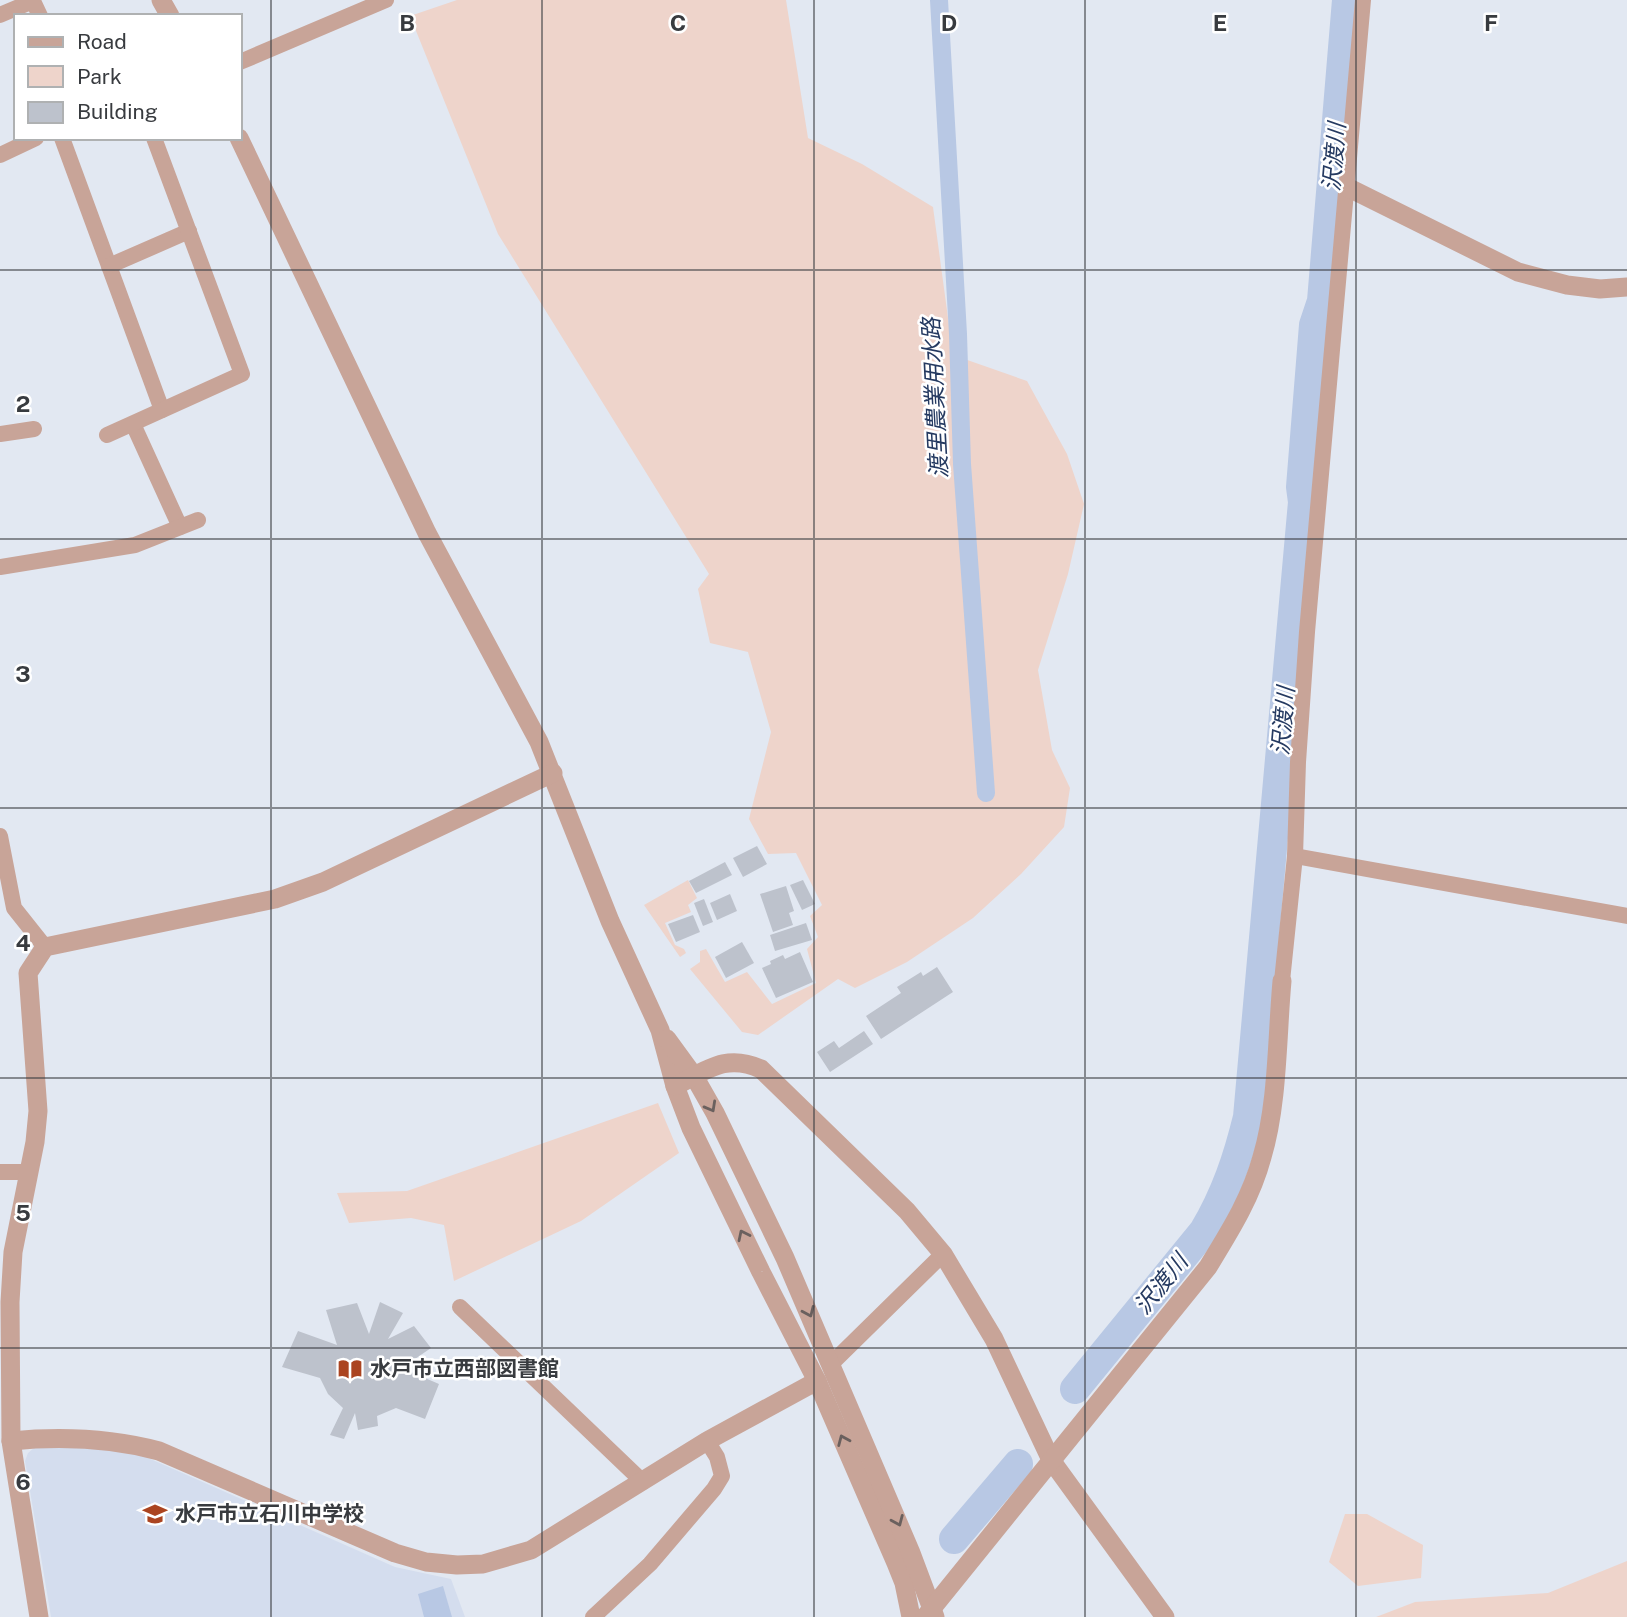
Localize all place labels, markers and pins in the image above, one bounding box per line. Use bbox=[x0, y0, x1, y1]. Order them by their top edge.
library icon: 水戸市立西部図書館 bbox=[336, 1355, 364, 1383]
place label: 水戸市立西部図書館 bbox=[370, 1356, 559, 1381]
school or university icon: 水戸市立石川中学校 bbox=[141, 1500, 169, 1528]
place label: 水戸市立石川中学校 bbox=[175, 1501, 364, 1526]

